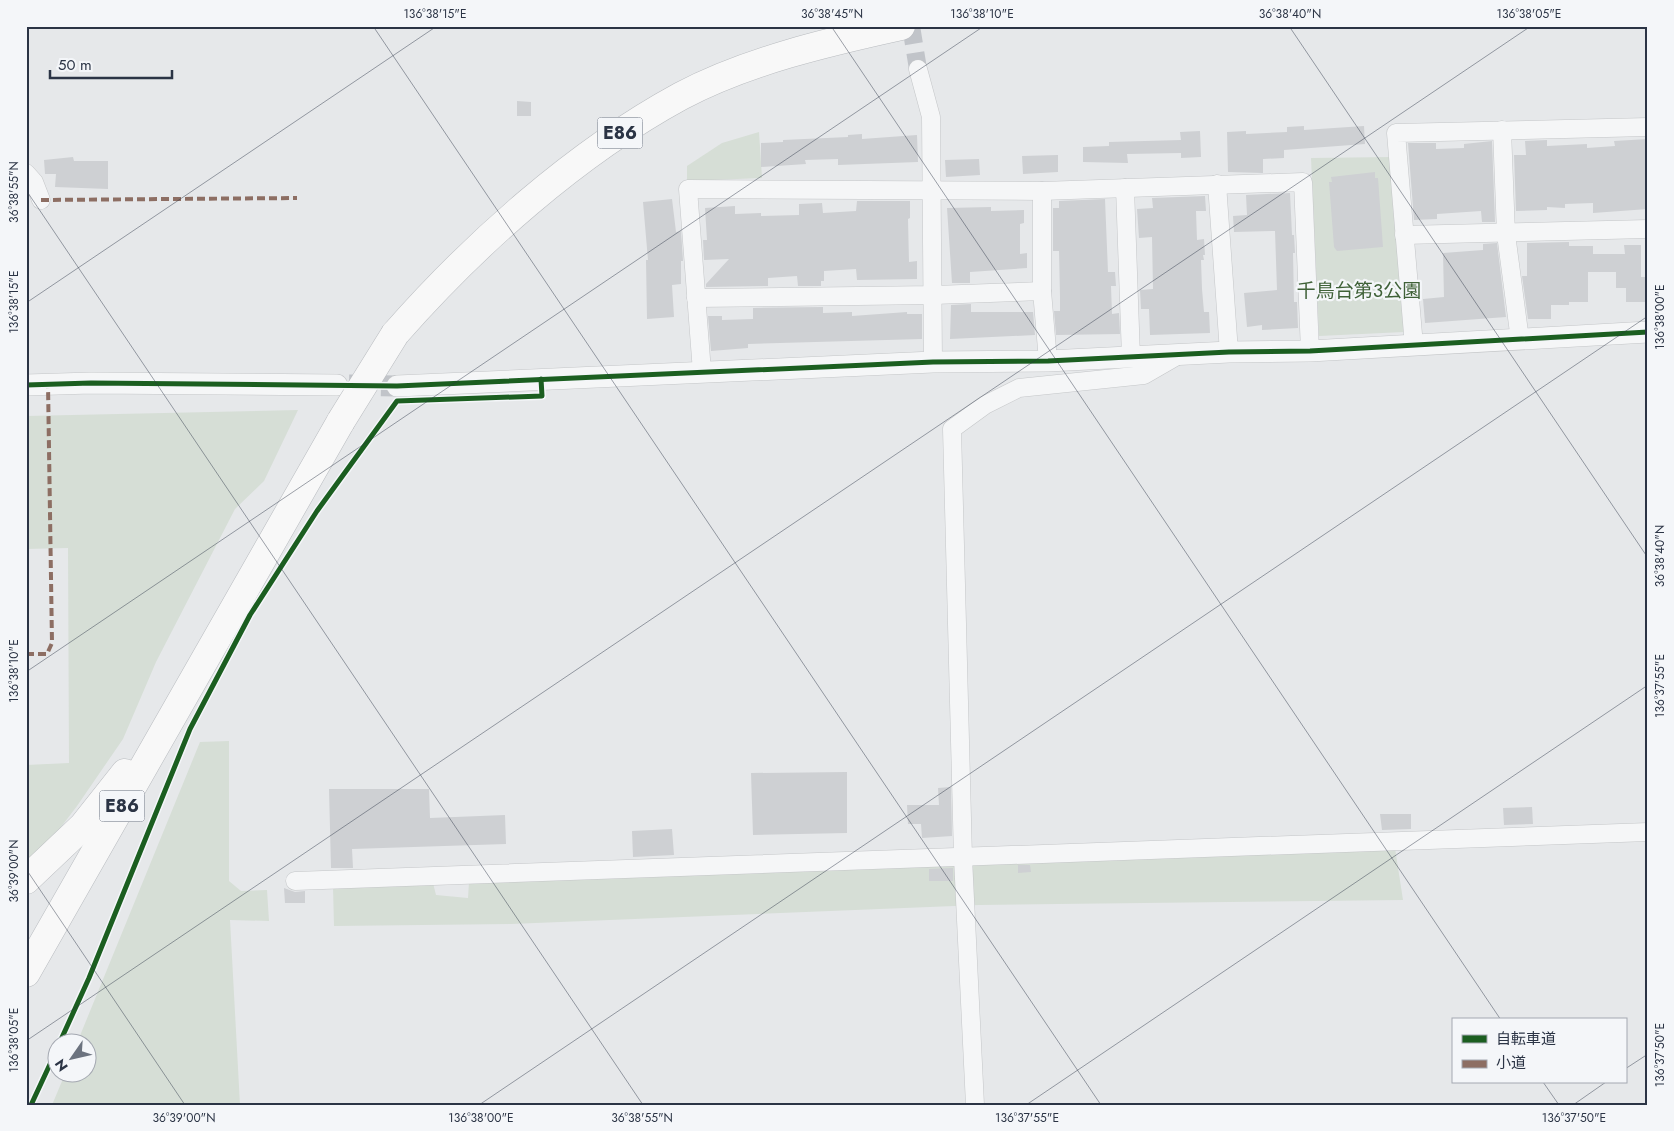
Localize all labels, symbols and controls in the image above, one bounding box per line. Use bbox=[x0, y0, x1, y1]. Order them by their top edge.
text: 136°38'15"E bbox=[403, 5, 467, 23]
text: 36°38'45"N bbox=[801, 5, 863, 23]
text: 136°38'10"E bbox=[950, 5, 1014, 23]
text: 36°38'40"N bbox=[1259, 5, 1321, 23]
text: 136°38'05"E bbox=[1497, 5, 1561, 23]
scale bar bbox=[50, 48, 172, 80]
text: 50 m bbox=[58, 54, 92, 76]
road number: E86 bbox=[598, 118, 642, 148]
text: 36°38'55"N bbox=[5, 161, 23, 223]
text: 136°38'15"E bbox=[5, 270, 23, 334]
park label: 千鳥台第3公園 bbox=[1297, 277, 1421, 304]
text: 136°38'00"E bbox=[1651, 284, 1669, 350]
text: 36°38'40"N bbox=[1651, 525, 1669, 587]
text: 136°38'10"E bbox=[5, 639, 23, 703]
text: 136°37'55"E bbox=[1651, 654, 1669, 718]
road number: E86 bbox=[100, 790, 144, 821]
text: 36°39'00"N bbox=[5, 840, 23, 902]
text: 136°38'05"E bbox=[5, 1008, 23, 1072]
legend bbox=[1452, 1018, 1626, 1084]
text: 136°37'50"E bbox=[1651, 1023, 1669, 1087]
text: 自転車道 bbox=[1496, 1028, 1556, 1050]
north arrow bbox=[48, 1034, 98, 1084]
text: 小道 bbox=[1496, 1052, 1526, 1074]
text: N bbox=[50, 1055, 73, 1075]
text: 36°39'00"N bbox=[153, 1109, 215, 1127]
text: 136°38'00"E bbox=[448, 1109, 514, 1127]
text: 36°38'55"N bbox=[611, 1109, 673, 1127]
text: 136°37'55"E bbox=[995, 1109, 1059, 1127]
text: 136°37'50"E bbox=[1542, 1109, 1606, 1127]

